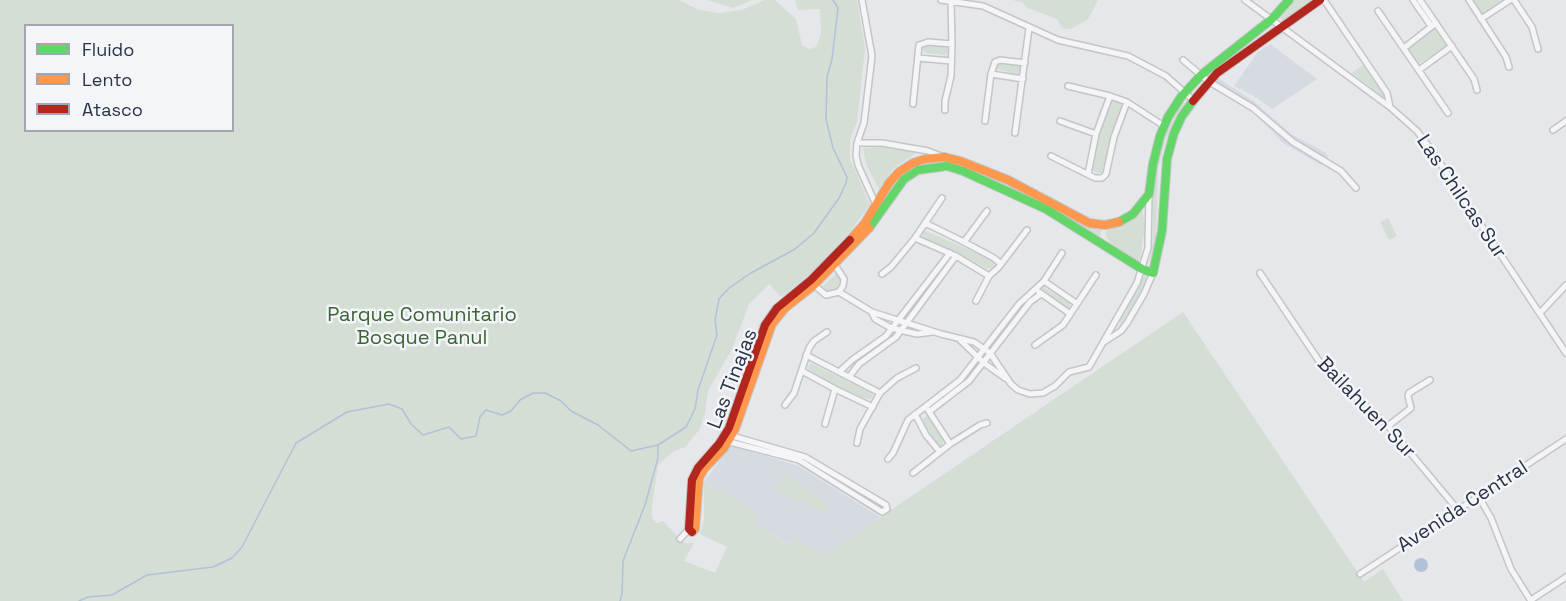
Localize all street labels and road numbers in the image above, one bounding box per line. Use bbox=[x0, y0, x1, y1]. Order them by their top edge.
street label: Las Chilcas Sur bbox=[1411, 131, 1511, 263]
street label: Las Tinajas bbox=[703, 326, 763, 432]
street label: Bailahuen Sur bbox=[1312, 352, 1420, 464]
street label: Avenida Central bbox=[1393, 456, 1533, 558]

